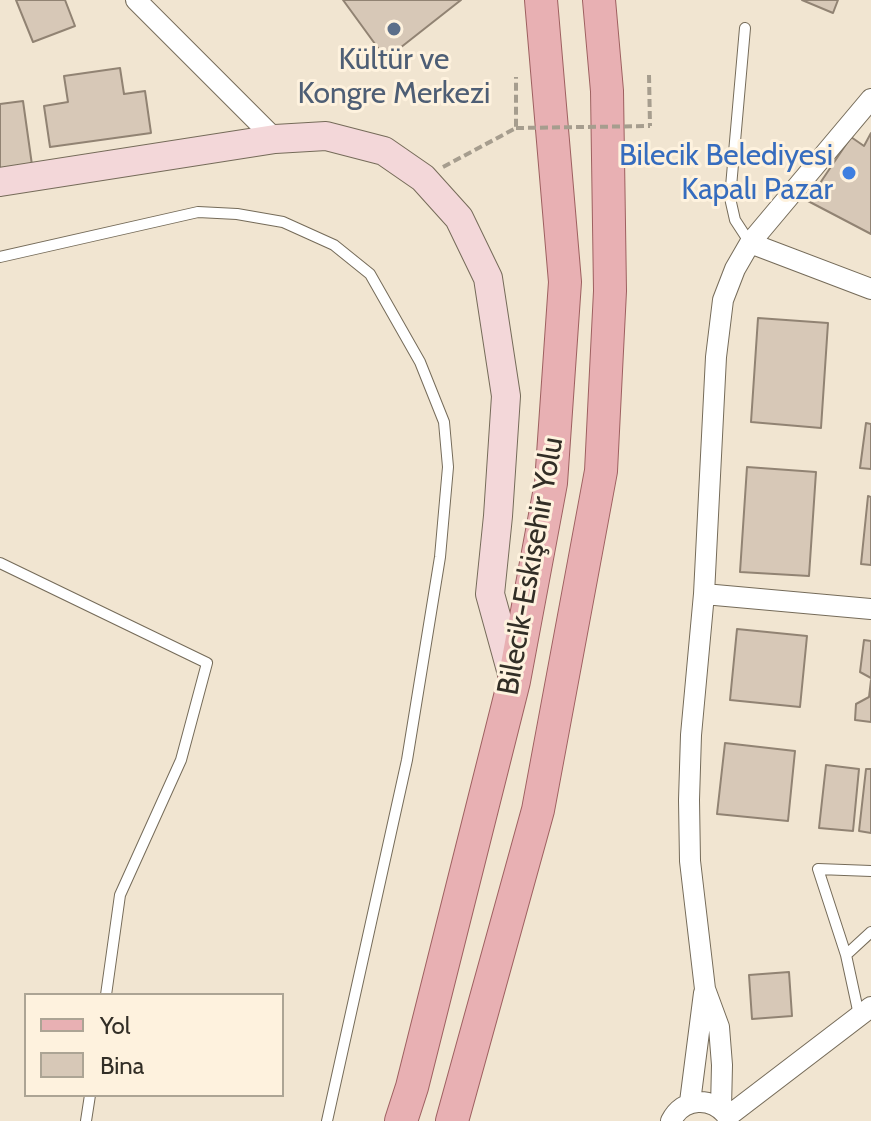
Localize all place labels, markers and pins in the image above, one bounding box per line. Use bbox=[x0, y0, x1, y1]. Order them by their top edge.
marker: Kültür ve Kongre Merkezi bbox=[385, 20, 403, 38]
place label: Kültür ve Kongre Merkezi bbox=[298, 42, 490, 112]
place label: Bilecik Belediyesi Kapalı Pazar bbox=[619, 138, 833, 208]
marker: Bilecik Belediyesi Kapalı Pazar bbox=[840, 164, 858, 182]

